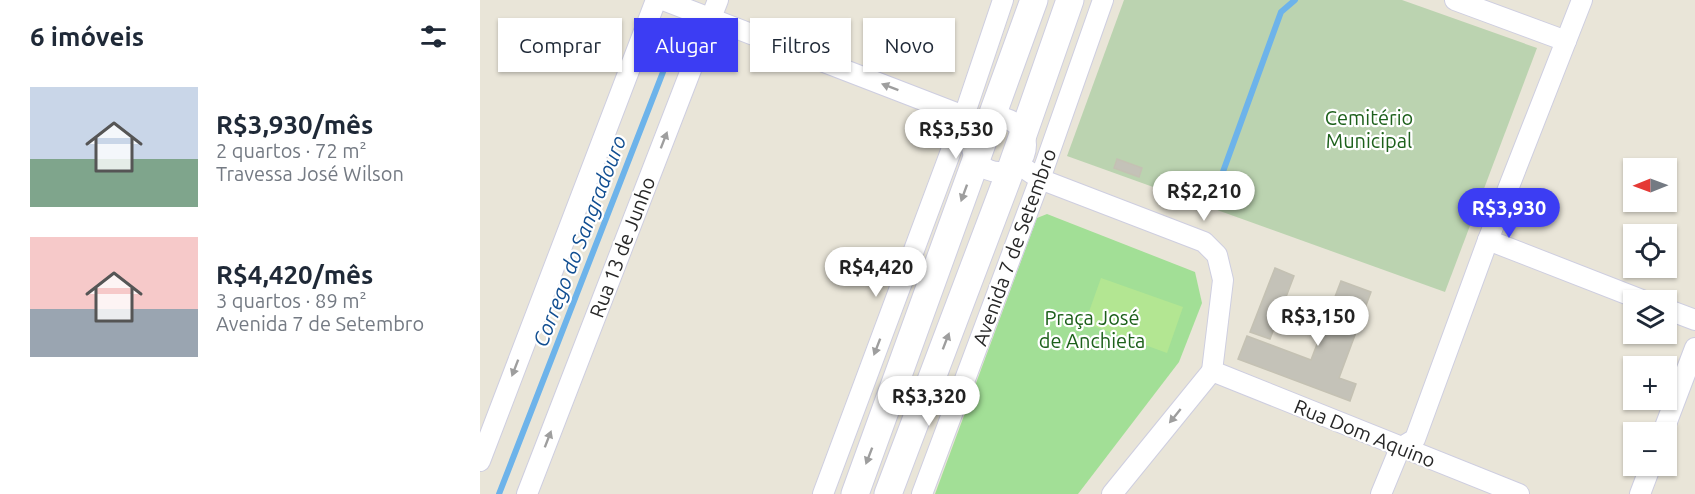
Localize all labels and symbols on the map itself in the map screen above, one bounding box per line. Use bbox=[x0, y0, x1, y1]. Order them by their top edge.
one-way arrow bbox=[881, 82, 899, 92]
park label: Cemitério Municipal bbox=[1325, 106, 1413, 152]
pin: R$3,530 bbox=[901, 109, 1011, 160]
one-way arrow bbox=[659, 131, 669, 149]
water label: Corrego do Sangradouro bbox=[528, 132, 630, 350]
street label: Avenida 7 de Setembro bbox=[968, 145, 1060, 349]
north arrow bbox=[1623, 158, 1677, 212]
pin: R$2,210 bbox=[1149, 171, 1259, 222]
street label: Rua 13 de Junho bbox=[585, 173, 659, 321]
one-way arrow bbox=[959, 184, 969, 202]
pin: R$3,930 bbox=[1454, 188, 1564, 239]
pin: R$4,420 bbox=[821, 247, 931, 298]
pin: R$3,150 bbox=[1263, 296, 1373, 347]
park label: Praça José de Anchieta bbox=[1039, 306, 1145, 352]
one-way arrow bbox=[941, 332, 951, 350]
one-way arrow bbox=[872, 338, 882, 356]
one-way arrow bbox=[510, 360, 520, 378]
pin: R$3,320 bbox=[874, 376, 984, 427]
street label: Rua Dom Aquino bbox=[1291, 394, 1439, 472]
one-way arrow bbox=[1169, 408, 1182, 424]
one-way arrow bbox=[543, 430, 553, 448]
one-way arrow bbox=[864, 447, 874, 465]

